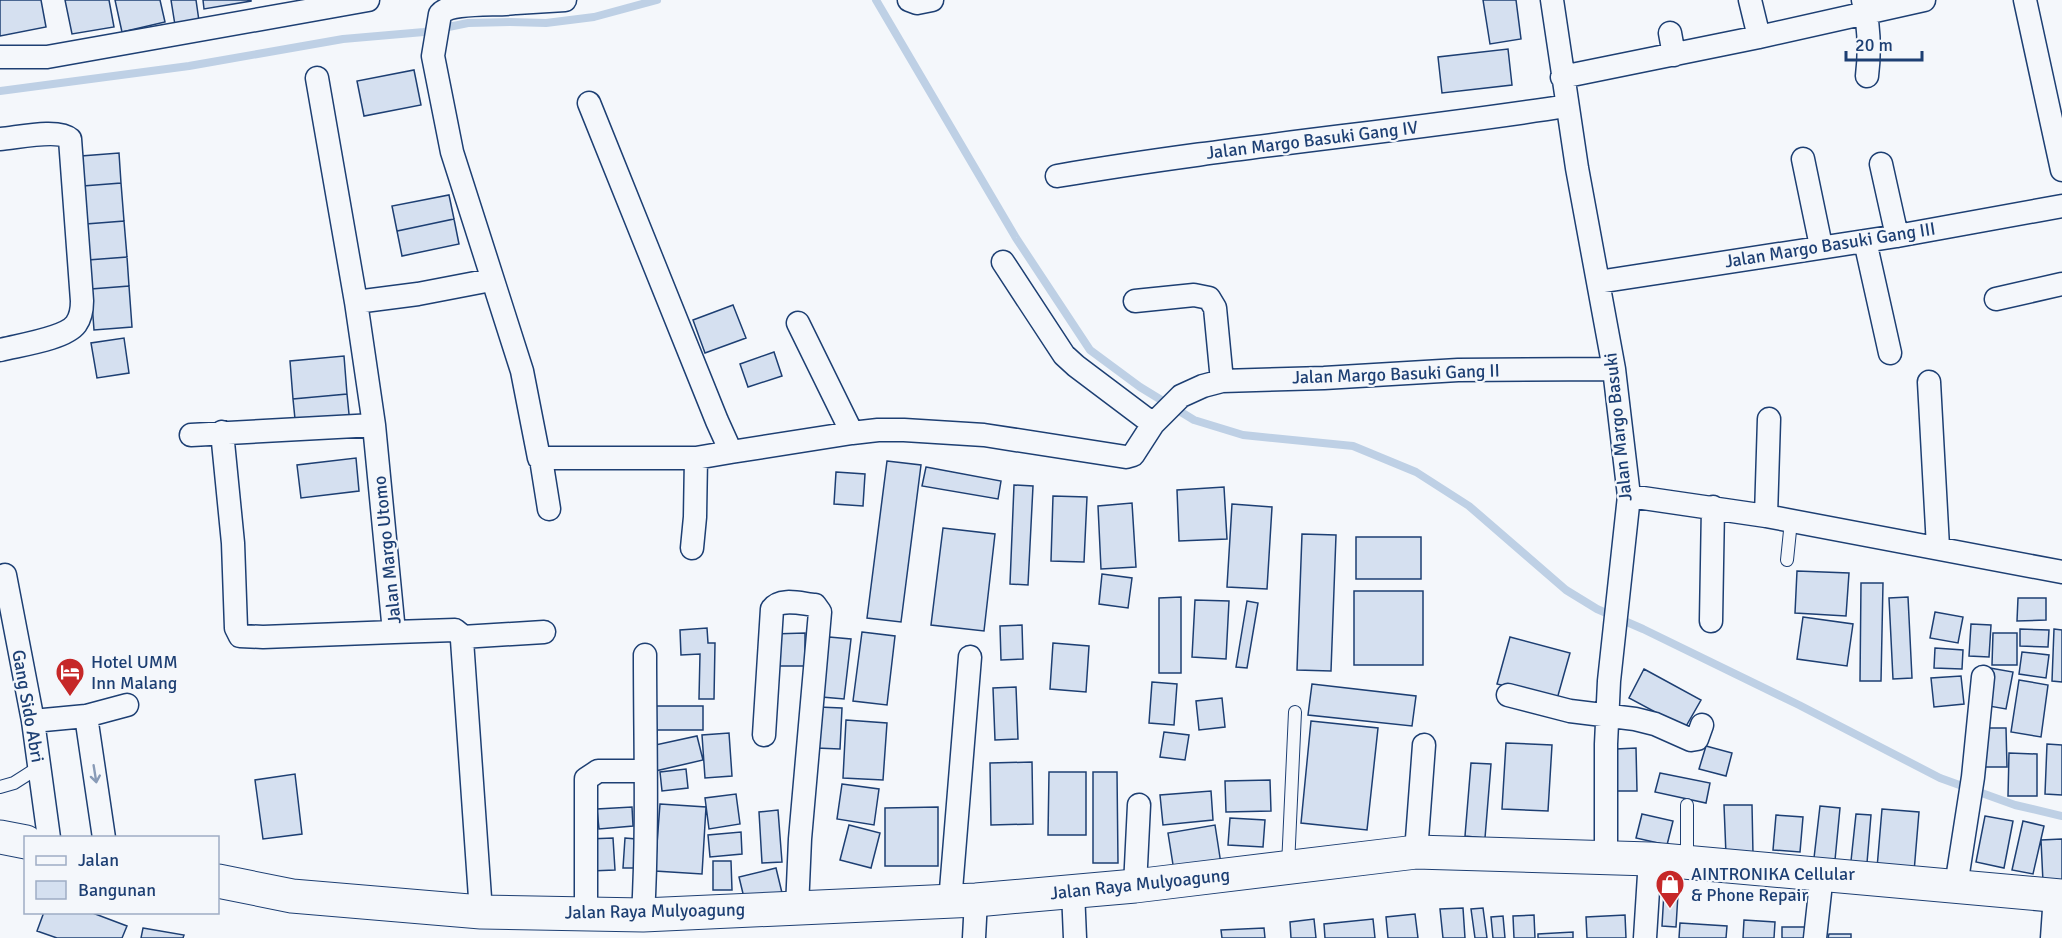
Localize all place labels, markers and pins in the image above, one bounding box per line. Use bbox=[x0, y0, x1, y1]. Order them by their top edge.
place label: Hotel UMM Inn Malang bbox=[91, 651, 178, 694]
hotel icon: Hotel UMM Inn Malang bbox=[54, 656, 86, 698]
place label: AINTRONIKA Cellular & Phone Repair bbox=[1691, 863, 1855, 906]
shop icon: AINTRONIKA Cellular & Phone Repair bbox=[1654, 868, 1686, 910]

